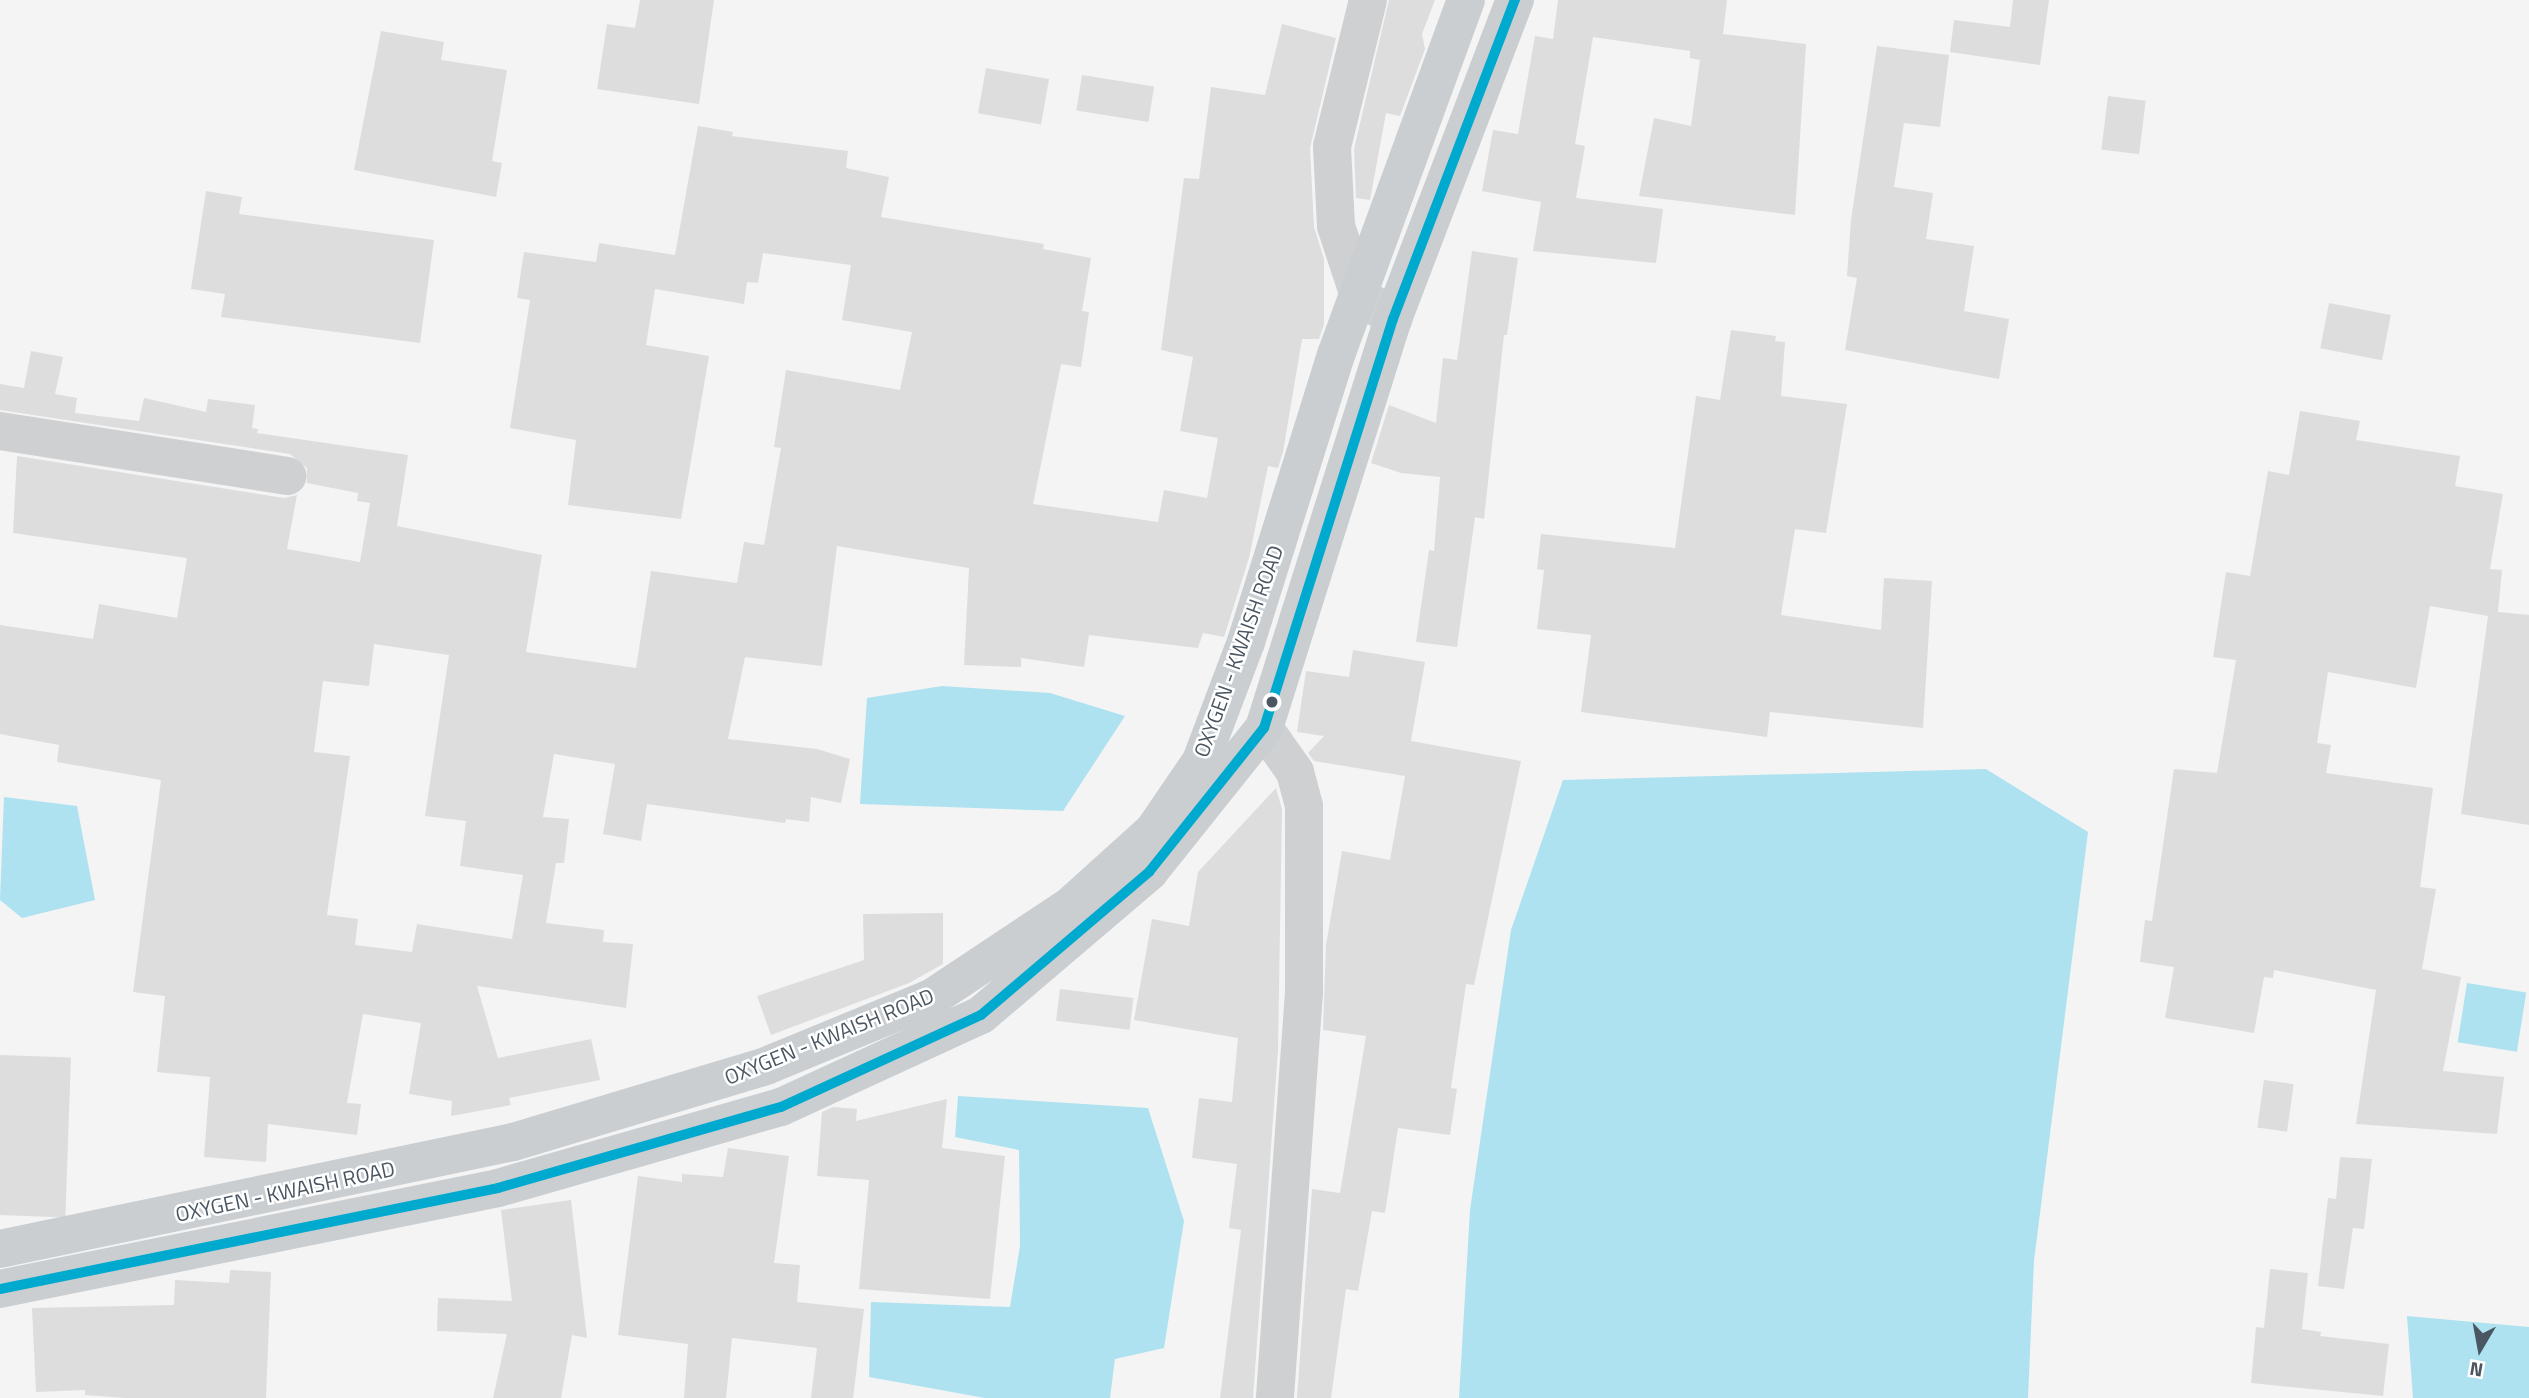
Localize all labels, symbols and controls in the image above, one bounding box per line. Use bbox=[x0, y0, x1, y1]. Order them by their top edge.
street label: OXYGEN - KWAISH ROAD bbox=[1188, 542, 1288, 760]
unlabelled marker bbox=[1265, 695, 1279, 709]
street label: OXYGEN - KWAISH ROAD bbox=[721, 982, 937, 1090]
street label: OXYGEN - KWAISH ROAD bbox=[173, 1155, 397, 1227]
north arrow bbox=[2445, 1314, 2515, 1384]
text: N bbox=[2467, 1355, 2485, 1386]

